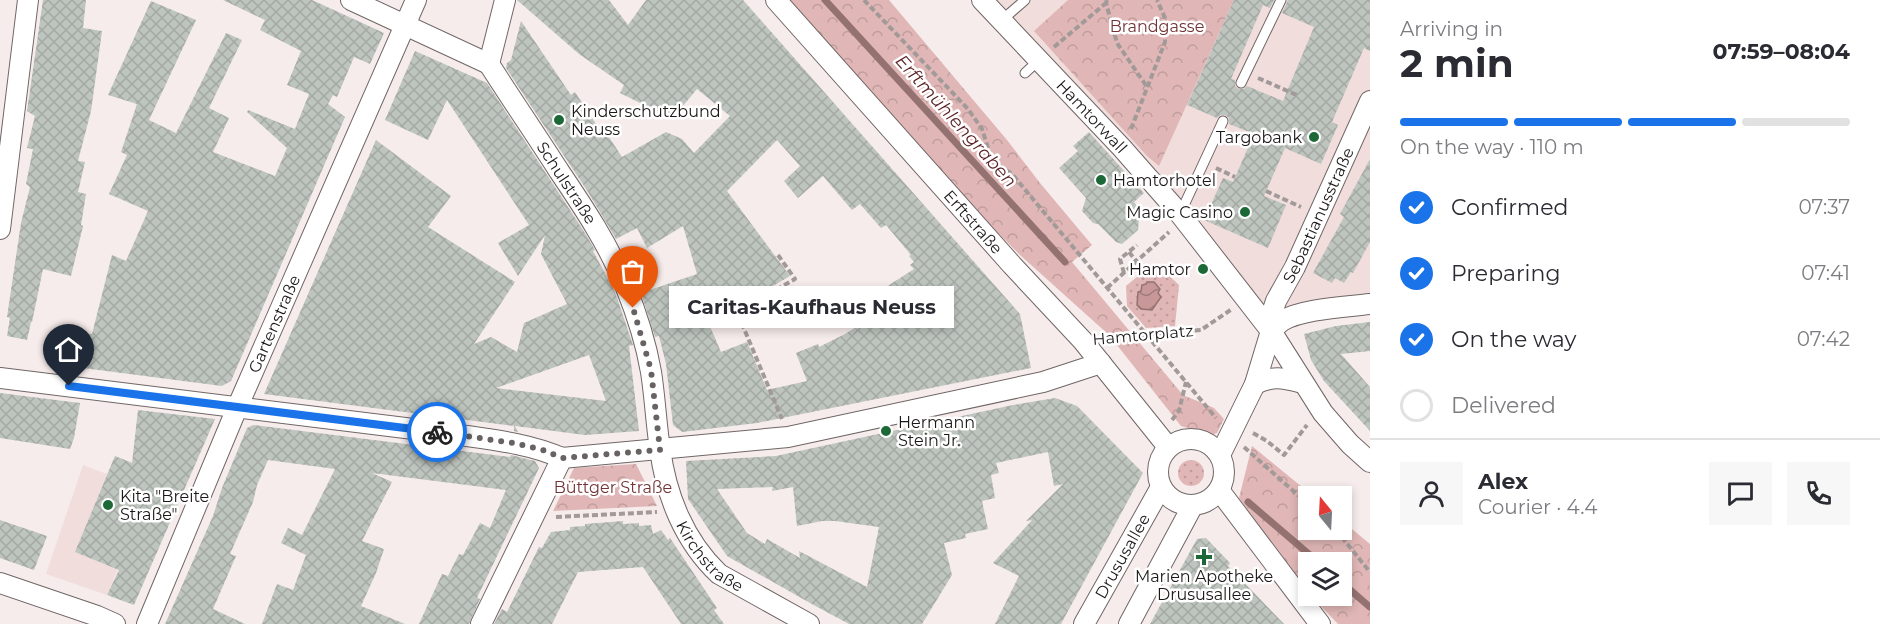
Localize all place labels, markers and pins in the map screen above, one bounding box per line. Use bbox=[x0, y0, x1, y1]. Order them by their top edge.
place label: Kinderschutzbund Neuss bbox=[571, 102, 721, 139]
marker: Kinderschutzbund Neuss bbox=[552, 113, 566, 127]
place label: Targobank bbox=[1216, 128, 1302, 147]
marker: Targobank bbox=[1307, 130, 1321, 144]
place label: Hamtorhotel bbox=[1113, 171, 1216, 190]
marker: Hamtorhotel bbox=[1094, 173, 1108, 187]
place label: Magic Casino bbox=[1126, 203, 1233, 222]
marker: Magic Casino bbox=[1238, 205, 1252, 219]
pin bbox=[607, 246, 658, 308]
place label: Hamtor bbox=[1129, 260, 1191, 279]
marker: Hamtor bbox=[1196, 262, 1210, 276]
callout: Caritas-Kaufhaus Neuss bbox=[669, 287, 954, 329]
pin bbox=[43, 324, 94, 386]
place label: Hermann Stein Jr. bbox=[898, 413, 975, 450]
marker: Hermann Stein Jr. bbox=[879, 424, 893, 438]
place label: Kita "Breite Straße" bbox=[120, 487, 209, 524]
marker: Kita "Breite Straße" bbox=[101, 498, 115, 512]
marker: Marien Apotheke Drususallee bbox=[1197, 550, 1211, 564]
place label: Marien Apotheke Drususallee bbox=[1135, 567, 1273, 604]

